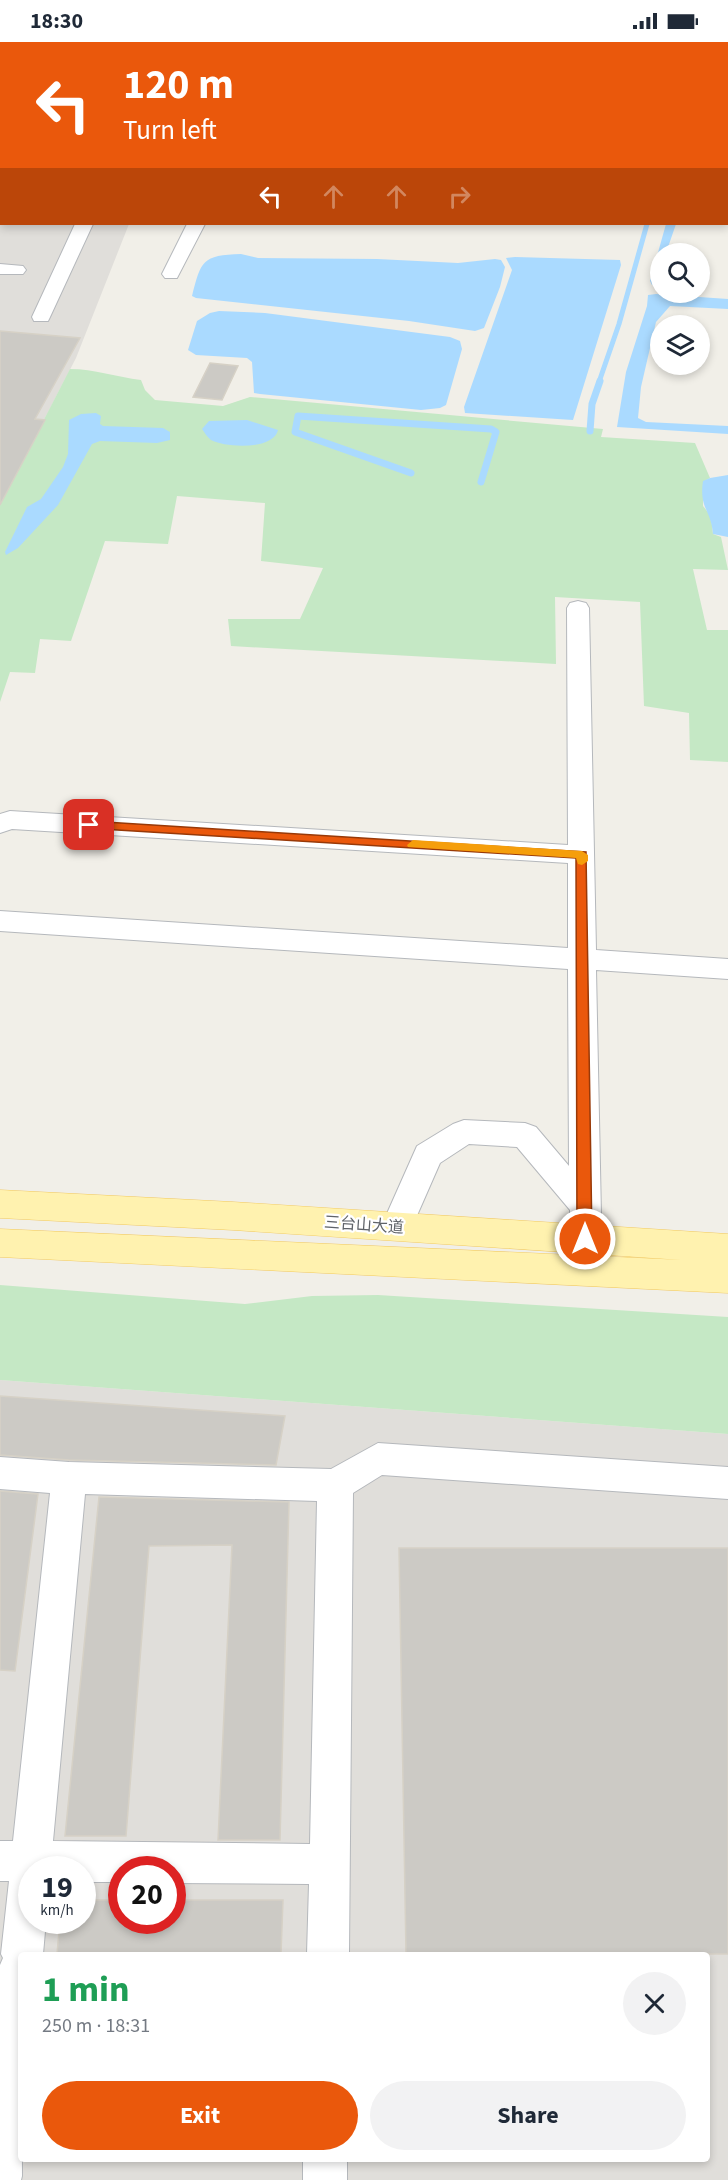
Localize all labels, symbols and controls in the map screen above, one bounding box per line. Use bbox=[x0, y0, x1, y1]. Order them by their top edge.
text: 18:30 bbox=[30, 5, 83, 37]
text: 120 m bbox=[123, 55, 234, 115]
icon: left bbox=[24, 66, 102, 144]
text: Turn left bbox=[123, 111, 217, 150]
icon: left bbox=[254, 180, 287, 213]
icon: ahead bbox=[317, 180, 350, 213]
icon: ahead bbox=[380, 180, 413, 213]
icon: right bbox=[443, 180, 476, 213]
map controls bbox=[650, 243, 710, 375]
button: search bbox=[650, 243, 710, 303]
button: layers bbox=[650, 315, 710, 375]
pin bbox=[63, 799, 114, 850]
icon: arrive bbox=[72, 808, 105, 841]
position arrow bbox=[553, 1207, 617, 1271]
street label: 三台山大道 bbox=[323, 1211, 405, 1239]
speed limit sign: 20 bbox=[108, 1856, 186, 1934]
text: 19 bbox=[41, 1866, 73, 1909]
text: km/h bbox=[40, 1900, 74, 1921]
text: 1 min bbox=[42, 1964, 130, 2015]
button: close bbox=[623, 1972, 686, 2035]
text: 250 m · 18:31 bbox=[42, 2012, 150, 2040]
button: Exit bbox=[42, 2081, 358, 2150]
button: Share bbox=[370, 2081, 686, 2150]

